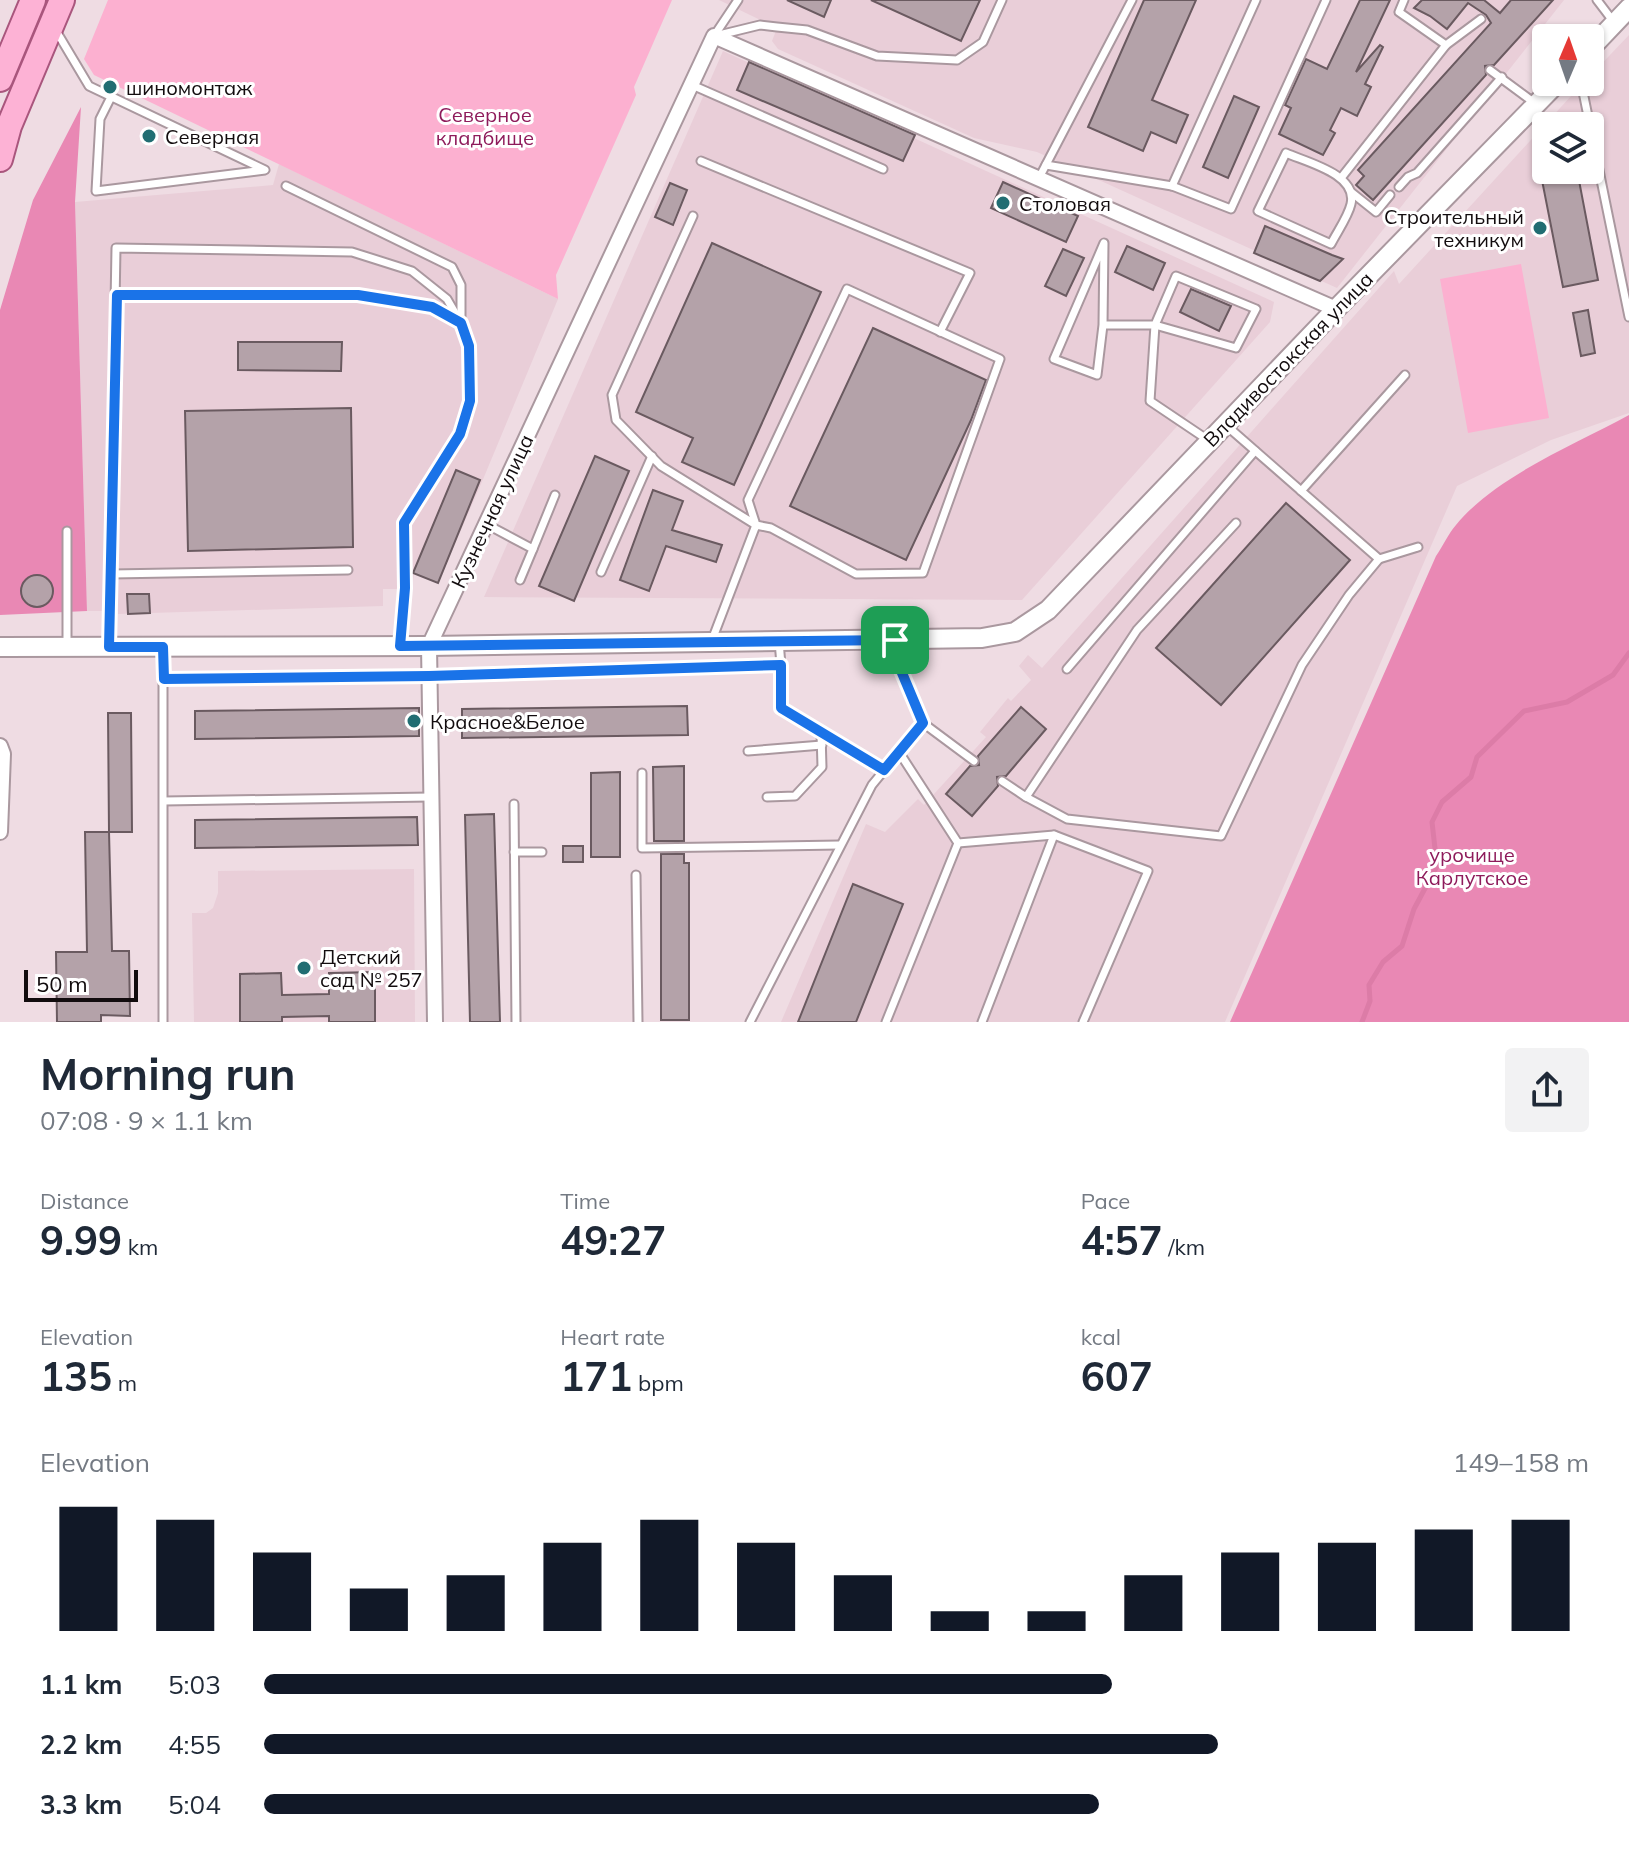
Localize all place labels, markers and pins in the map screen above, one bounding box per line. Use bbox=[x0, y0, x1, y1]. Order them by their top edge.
place label: шиномонтаж bbox=[126, 75, 253, 100]
marker: шиномонтаж bbox=[101, 78, 119, 96]
place label: Северная bbox=[165, 124, 259, 149]
marker: Северная bbox=[140, 127, 158, 145]
place label: Столовая bbox=[1019, 191, 1111, 216]
marker: Столовая bbox=[994, 194, 1012, 212]
place label: Строительный техникум bbox=[1384, 204, 1524, 252]
marker: Строительный техникум bbox=[1531, 219, 1549, 237]
pin bbox=[861, 606, 929, 674]
place label: Красное&Белое bbox=[430, 709, 585, 734]
marker: Красное&Белое bbox=[405, 712, 423, 730]
place label: Детский сад № 257 bbox=[320, 944, 423, 992]
marker: Детский сад № 257 bbox=[295, 959, 313, 977]

